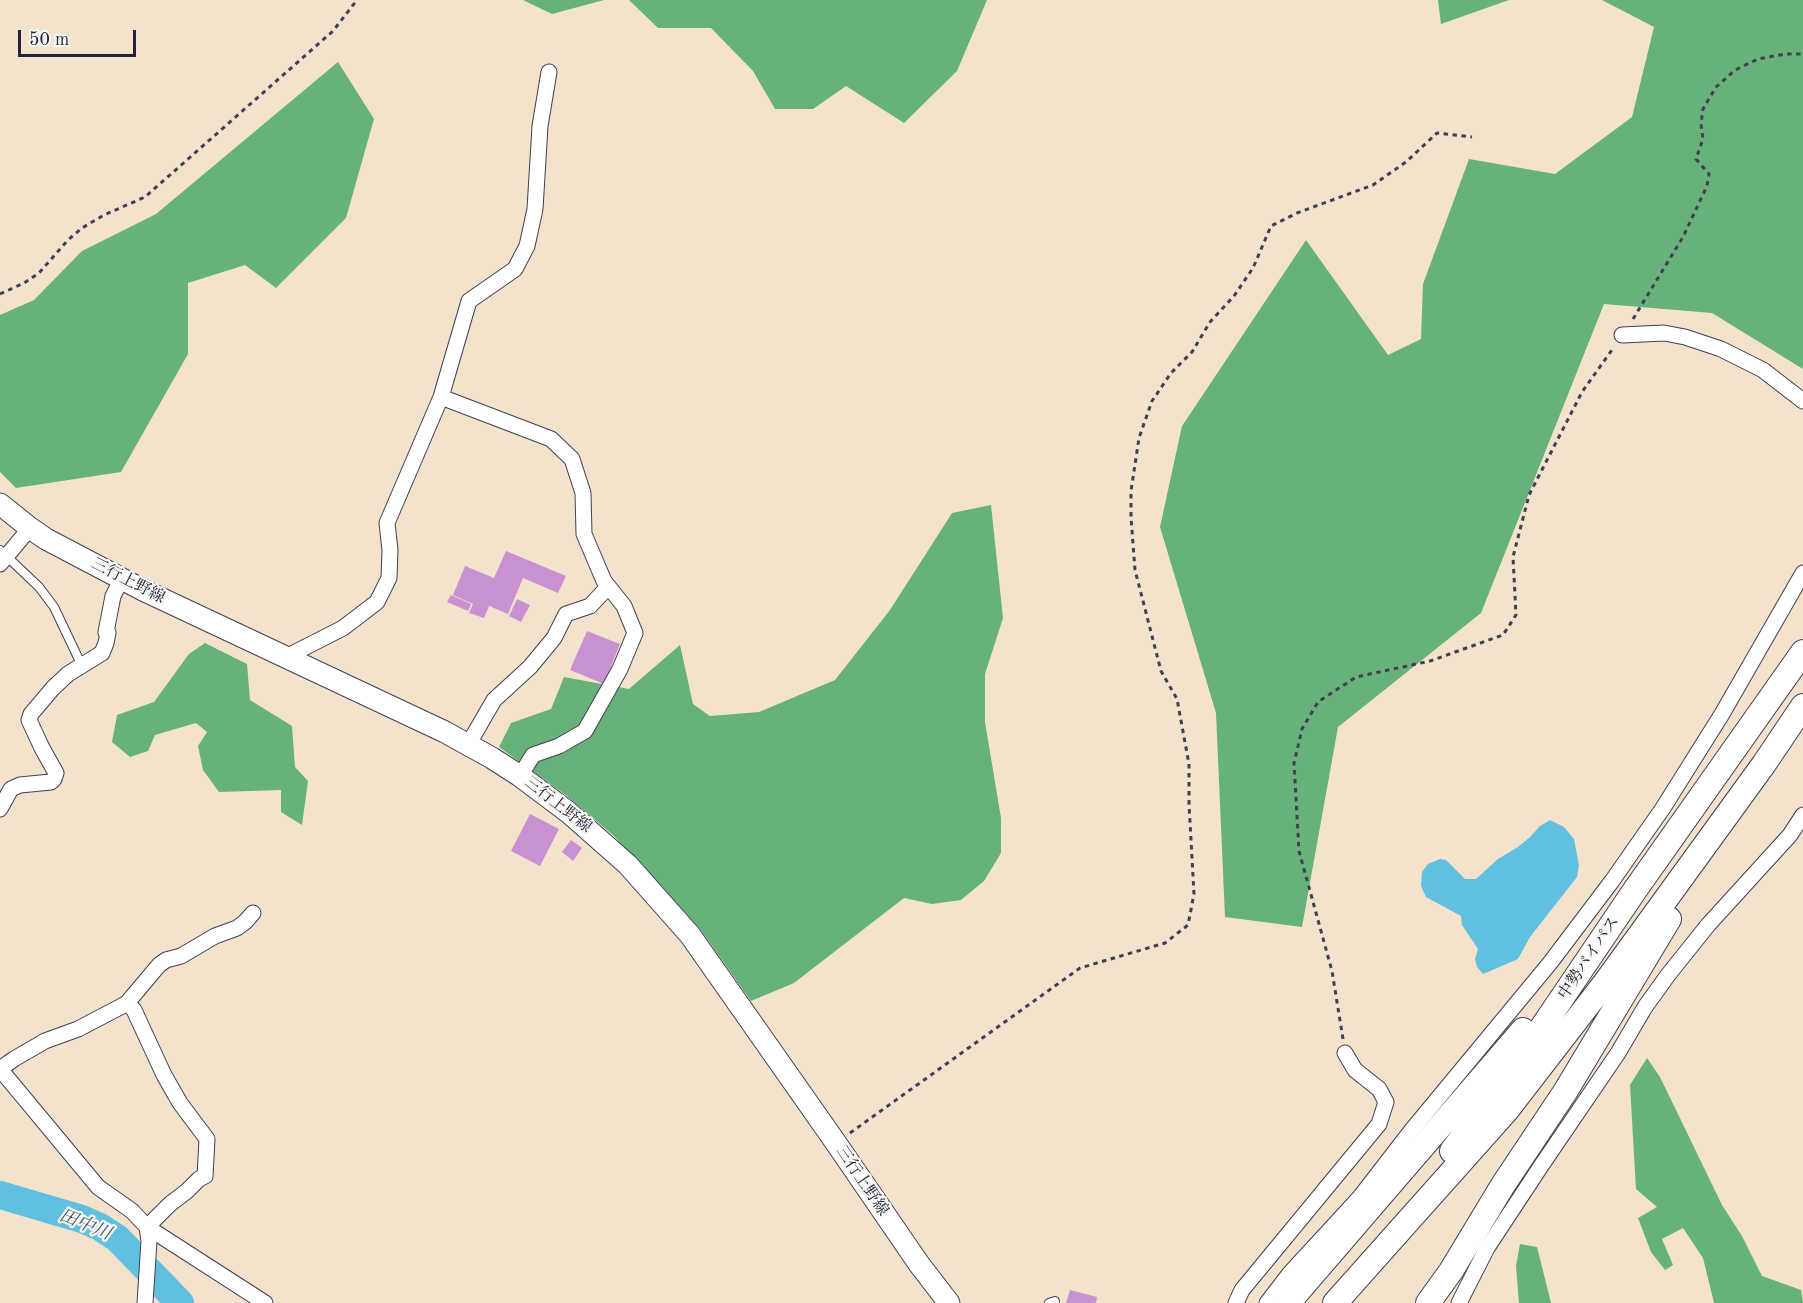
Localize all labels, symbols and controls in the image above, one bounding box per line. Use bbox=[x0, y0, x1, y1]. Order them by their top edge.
scale bar bbox=[21, 18, 140, 56]
text: 50 m bbox=[29, 31, 69, 49]
street label: 三行上野線 bbox=[88, 554, 168, 608]
street label: 三行上野線 bbox=[521, 773, 595, 837]
street label: 中勢バイパス bbox=[1554, 913, 1624, 1003]
street label: 三行上野線 bbox=[832, 1142, 892, 1220]
water label: 田中川 bbox=[56, 1205, 114, 1245]

